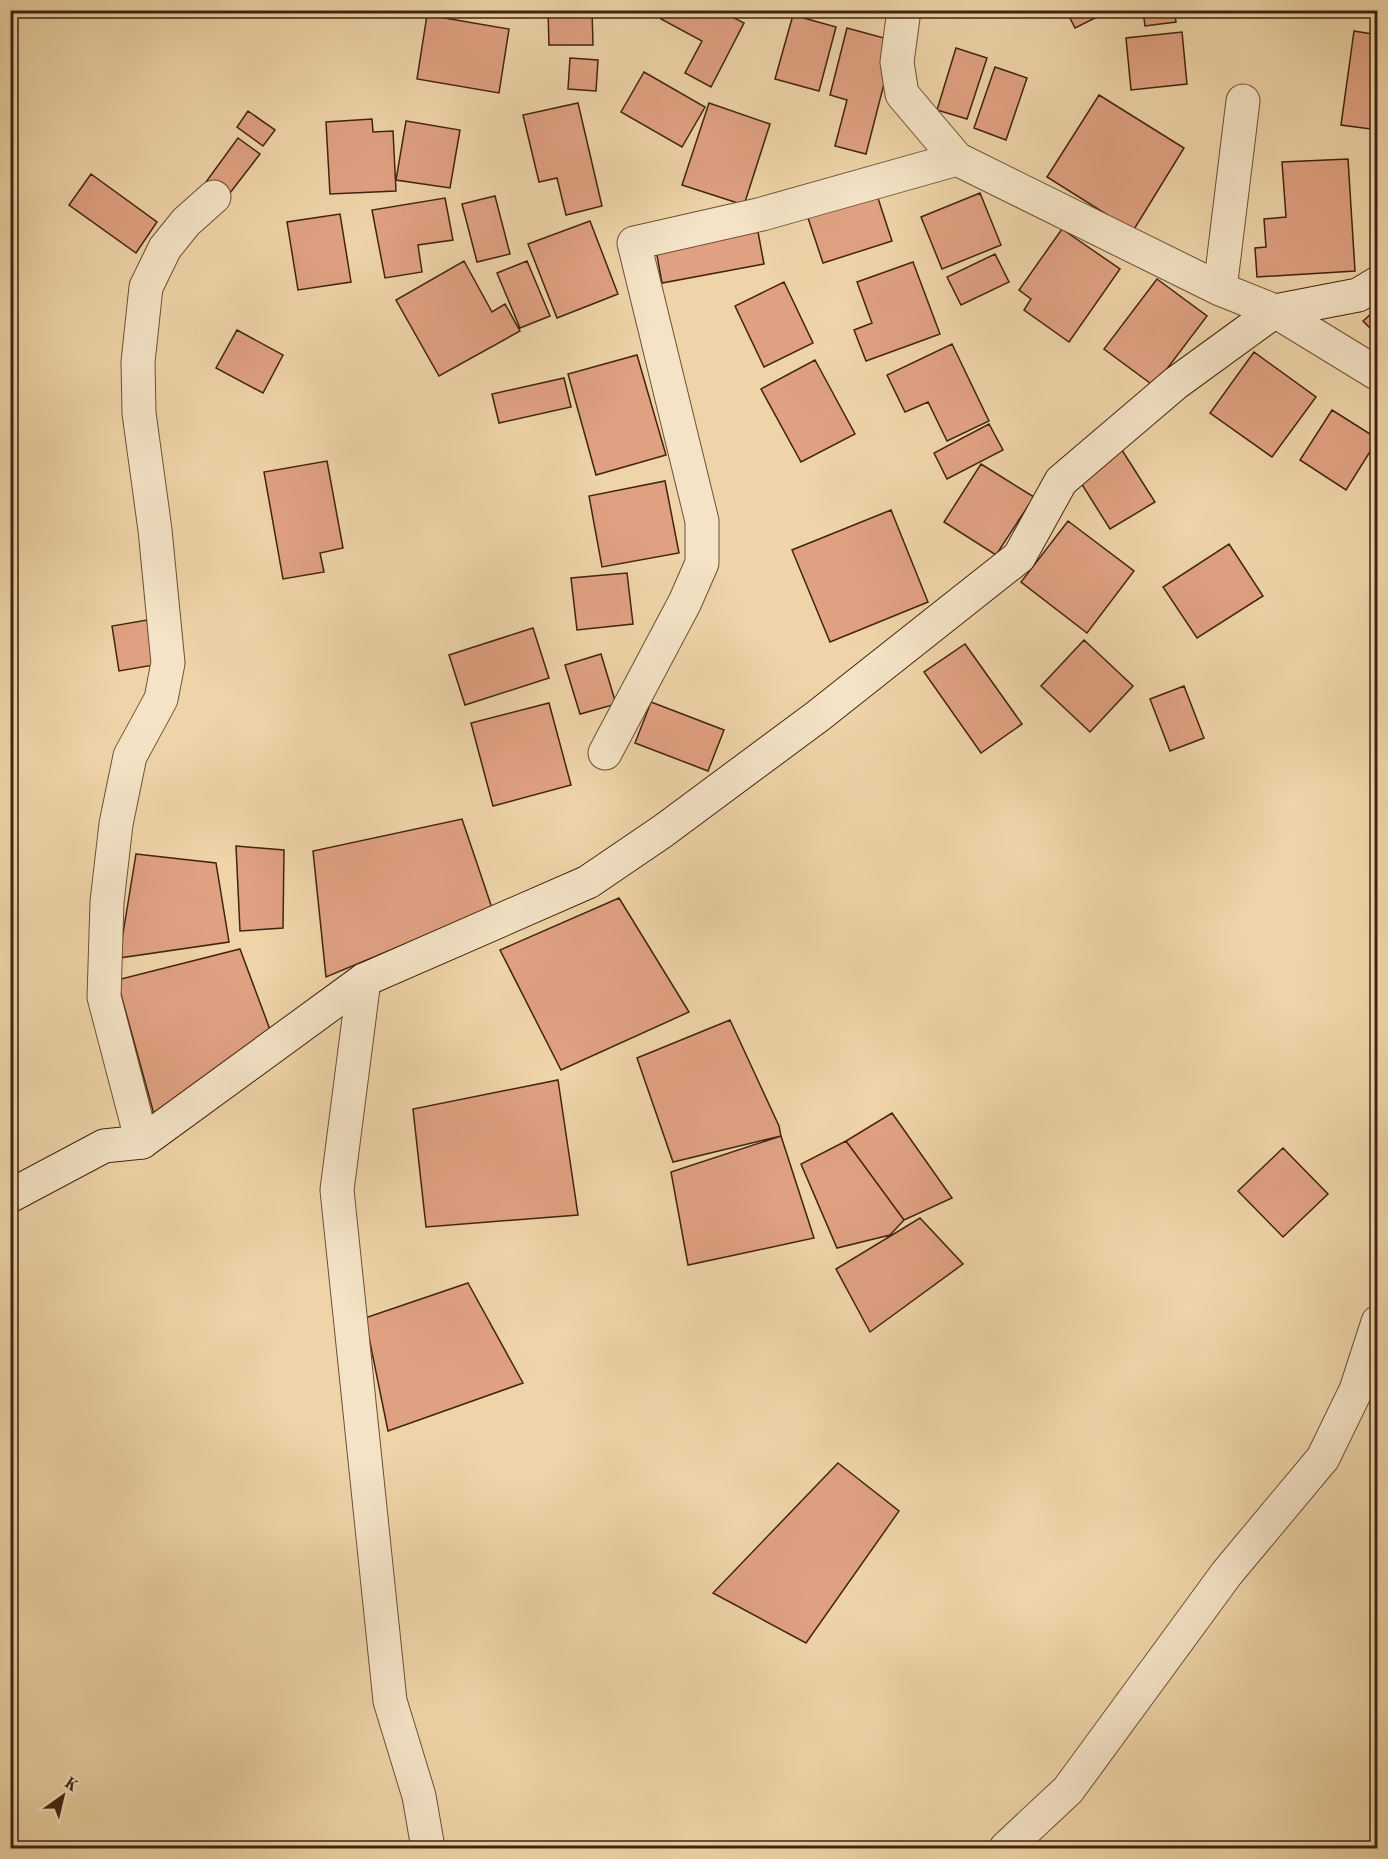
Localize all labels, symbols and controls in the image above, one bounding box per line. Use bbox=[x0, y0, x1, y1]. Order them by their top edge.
north arrow bbox=[33, 1766, 93, 1826]
text: K bbox=[61, 1775, 80, 1795]

